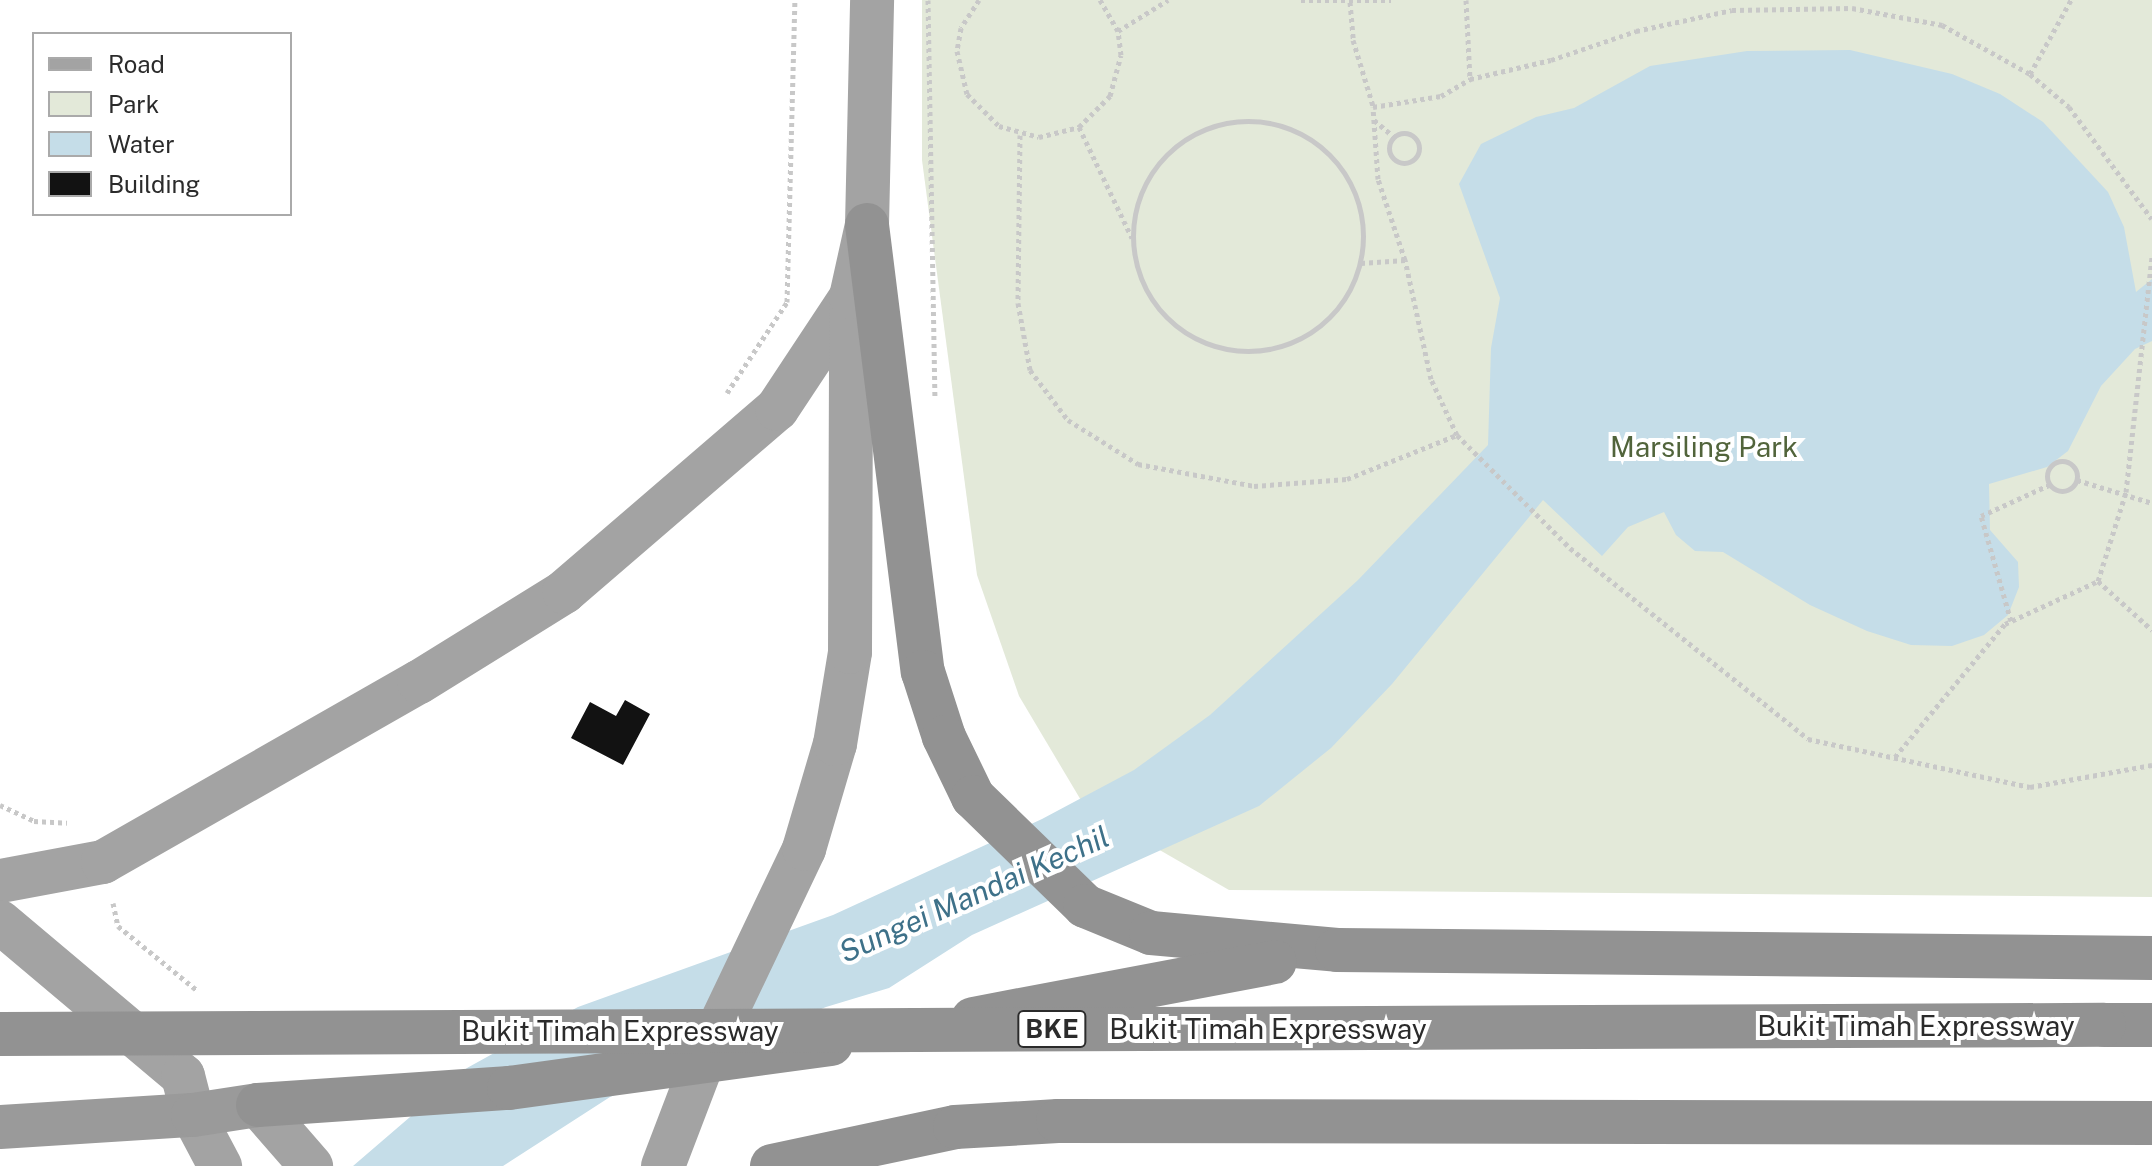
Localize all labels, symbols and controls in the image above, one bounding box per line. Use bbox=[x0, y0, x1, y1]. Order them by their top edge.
legend bbox=[32, 32, 292, 216]
text: Road bbox=[108, 50, 165, 78]
text: Park bbox=[108, 90, 159, 118]
text: Water bbox=[108, 130, 175, 158]
text: Building bbox=[108, 170, 200, 198]
park label: Marsiling Park bbox=[1610, 430, 1798, 464]
water label: Sungei Mandai Kechil bbox=[833, 818, 1115, 970]
road number: BKE bbox=[1016, 1007, 1088, 1051]
street label: Bukit Timah Expressway bbox=[1757, 1009, 2075, 1043]
street label: Bukit Timah Expressway bbox=[1109, 1012, 1427, 1046]
street label: Bukit Timah Expressway bbox=[461, 1014, 779, 1048]

